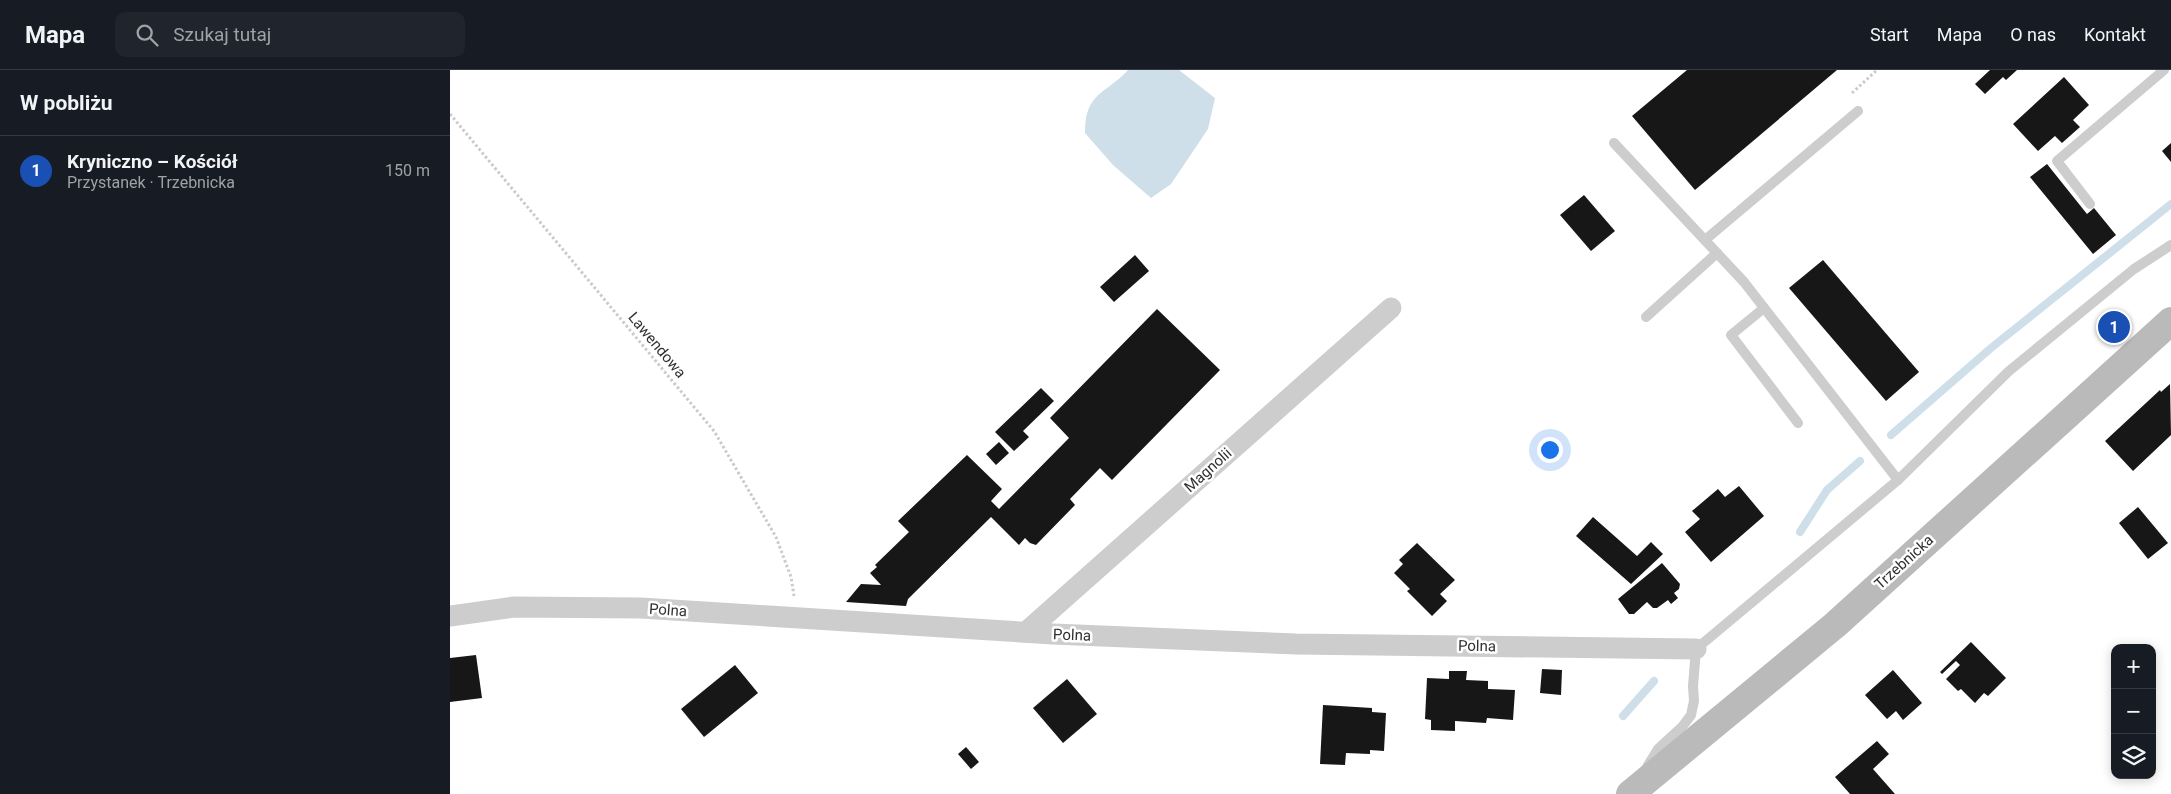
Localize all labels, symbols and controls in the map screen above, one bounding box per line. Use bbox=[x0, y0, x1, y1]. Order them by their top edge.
search box bbox=[115, 12, 465, 57]
text: Mapa bbox=[25, 21, 85, 49]
icon: search bbox=[133, 21, 161, 49]
text: Szukaj tutaj bbox=[173, 23, 271, 46]
text: Start bbox=[1870, 24, 1909, 45]
text: Mapa bbox=[1937, 24, 1982, 45]
text: O nas bbox=[2010, 24, 2056, 45]
text: Kontakt bbox=[2084, 24, 2146, 45]
text: W pobliżu bbox=[20, 91, 113, 115]
text: Kryniczno – Kościół bbox=[67, 150, 238, 173]
text: 1 bbox=[31, 161, 41, 180]
text: 150 m bbox=[385, 161, 430, 180]
text: Przystanek · Trzebnicka bbox=[67, 173, 235, 192]
street label: Lawendowa bbox=[624, 308, 690, 382]
pin: 1 bbox=[2098, 308, 2130, 346]
your location bbox=[1537, 437, 1563, 463]
street label: Magnolii bbox=[1181, 444, 1235, 496]
street label: Trzebnicka bbox=[1871, 531, 1937, 593]
street label: Polna bbox=[648, 600, 688, 620]
street label: Polna bbox=[1053, 625, 1091, 645]
street label: Polna bbox=[1458, 637, 1496, 655]
map controls bbox=[2111, 644, 2156, 779]
button: + bbox=[2111, 644, 2156, 689]
button: − bbox=[2111, 689, 2156, 734]
button: layers bbox=[2111, 734, 2156, 779]

